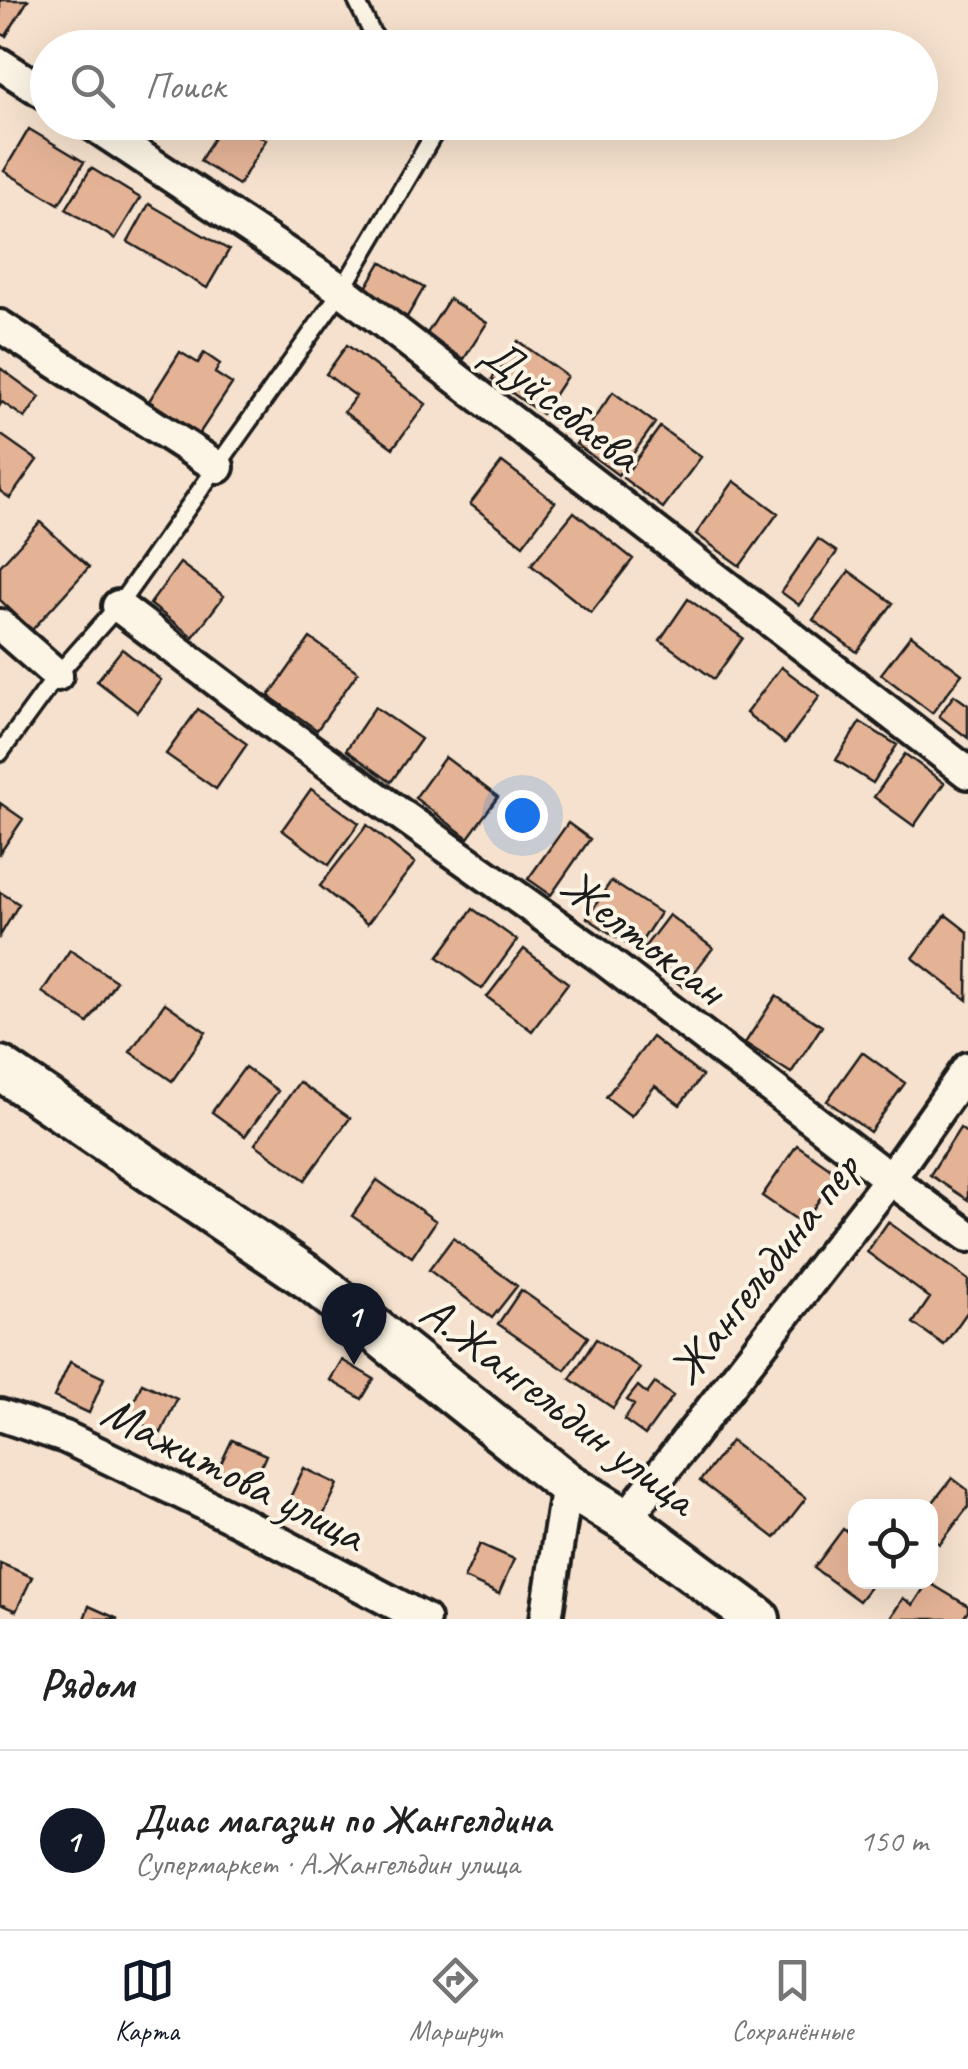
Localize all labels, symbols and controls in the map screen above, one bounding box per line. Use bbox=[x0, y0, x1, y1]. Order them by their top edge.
search box bbox=[30, 30, 938, 140]
icon: search bbox=[65, 58, 120, 113]
text: Поиск bbox=[145, 62, 225, 109]
street label: Дуйсебаева bbox=[469, 323, 656, 487]
your location bbox=[497, 790, 548, 841]
street label: Желтоксан bbox=[549, 855, 740, 1020]
street label: Жангельдина пер bbox=[655, 1138, 875, 1397]
street label: А.Жангельдин улица bbox=[409, 1281, 712, 1531]
pin: 1 bbox=[322, 1282, 386, 1365]
street label: Мажитова улица bbox=[92, 1381, 378, 1566]
map controls bbox=[848, 1499, 938, 1589]
button: locate bbox=[848, 1499, 938, 1589]
text: Рядом bbox=[40, 1658, 134, 1711]
text: Диас магазин по Жангелдина bbox=[135, 1796, 551, 1843]
text: 1 bbox=[65, 1820, 80, 1861]
text: 150 m bbox=[859, 1820, 928, 1861]
text: Супермаркет · А.Жангельдин улица bbox=[135, 1843, 519, 1884]
tab: Карта bbox=[115, 1953, 179, 2048]
tab: Маршрут bbox=[409, 1953, 501, 2048]
tab: Сохранённые bbox=[731, 1953, 853, 2048]

